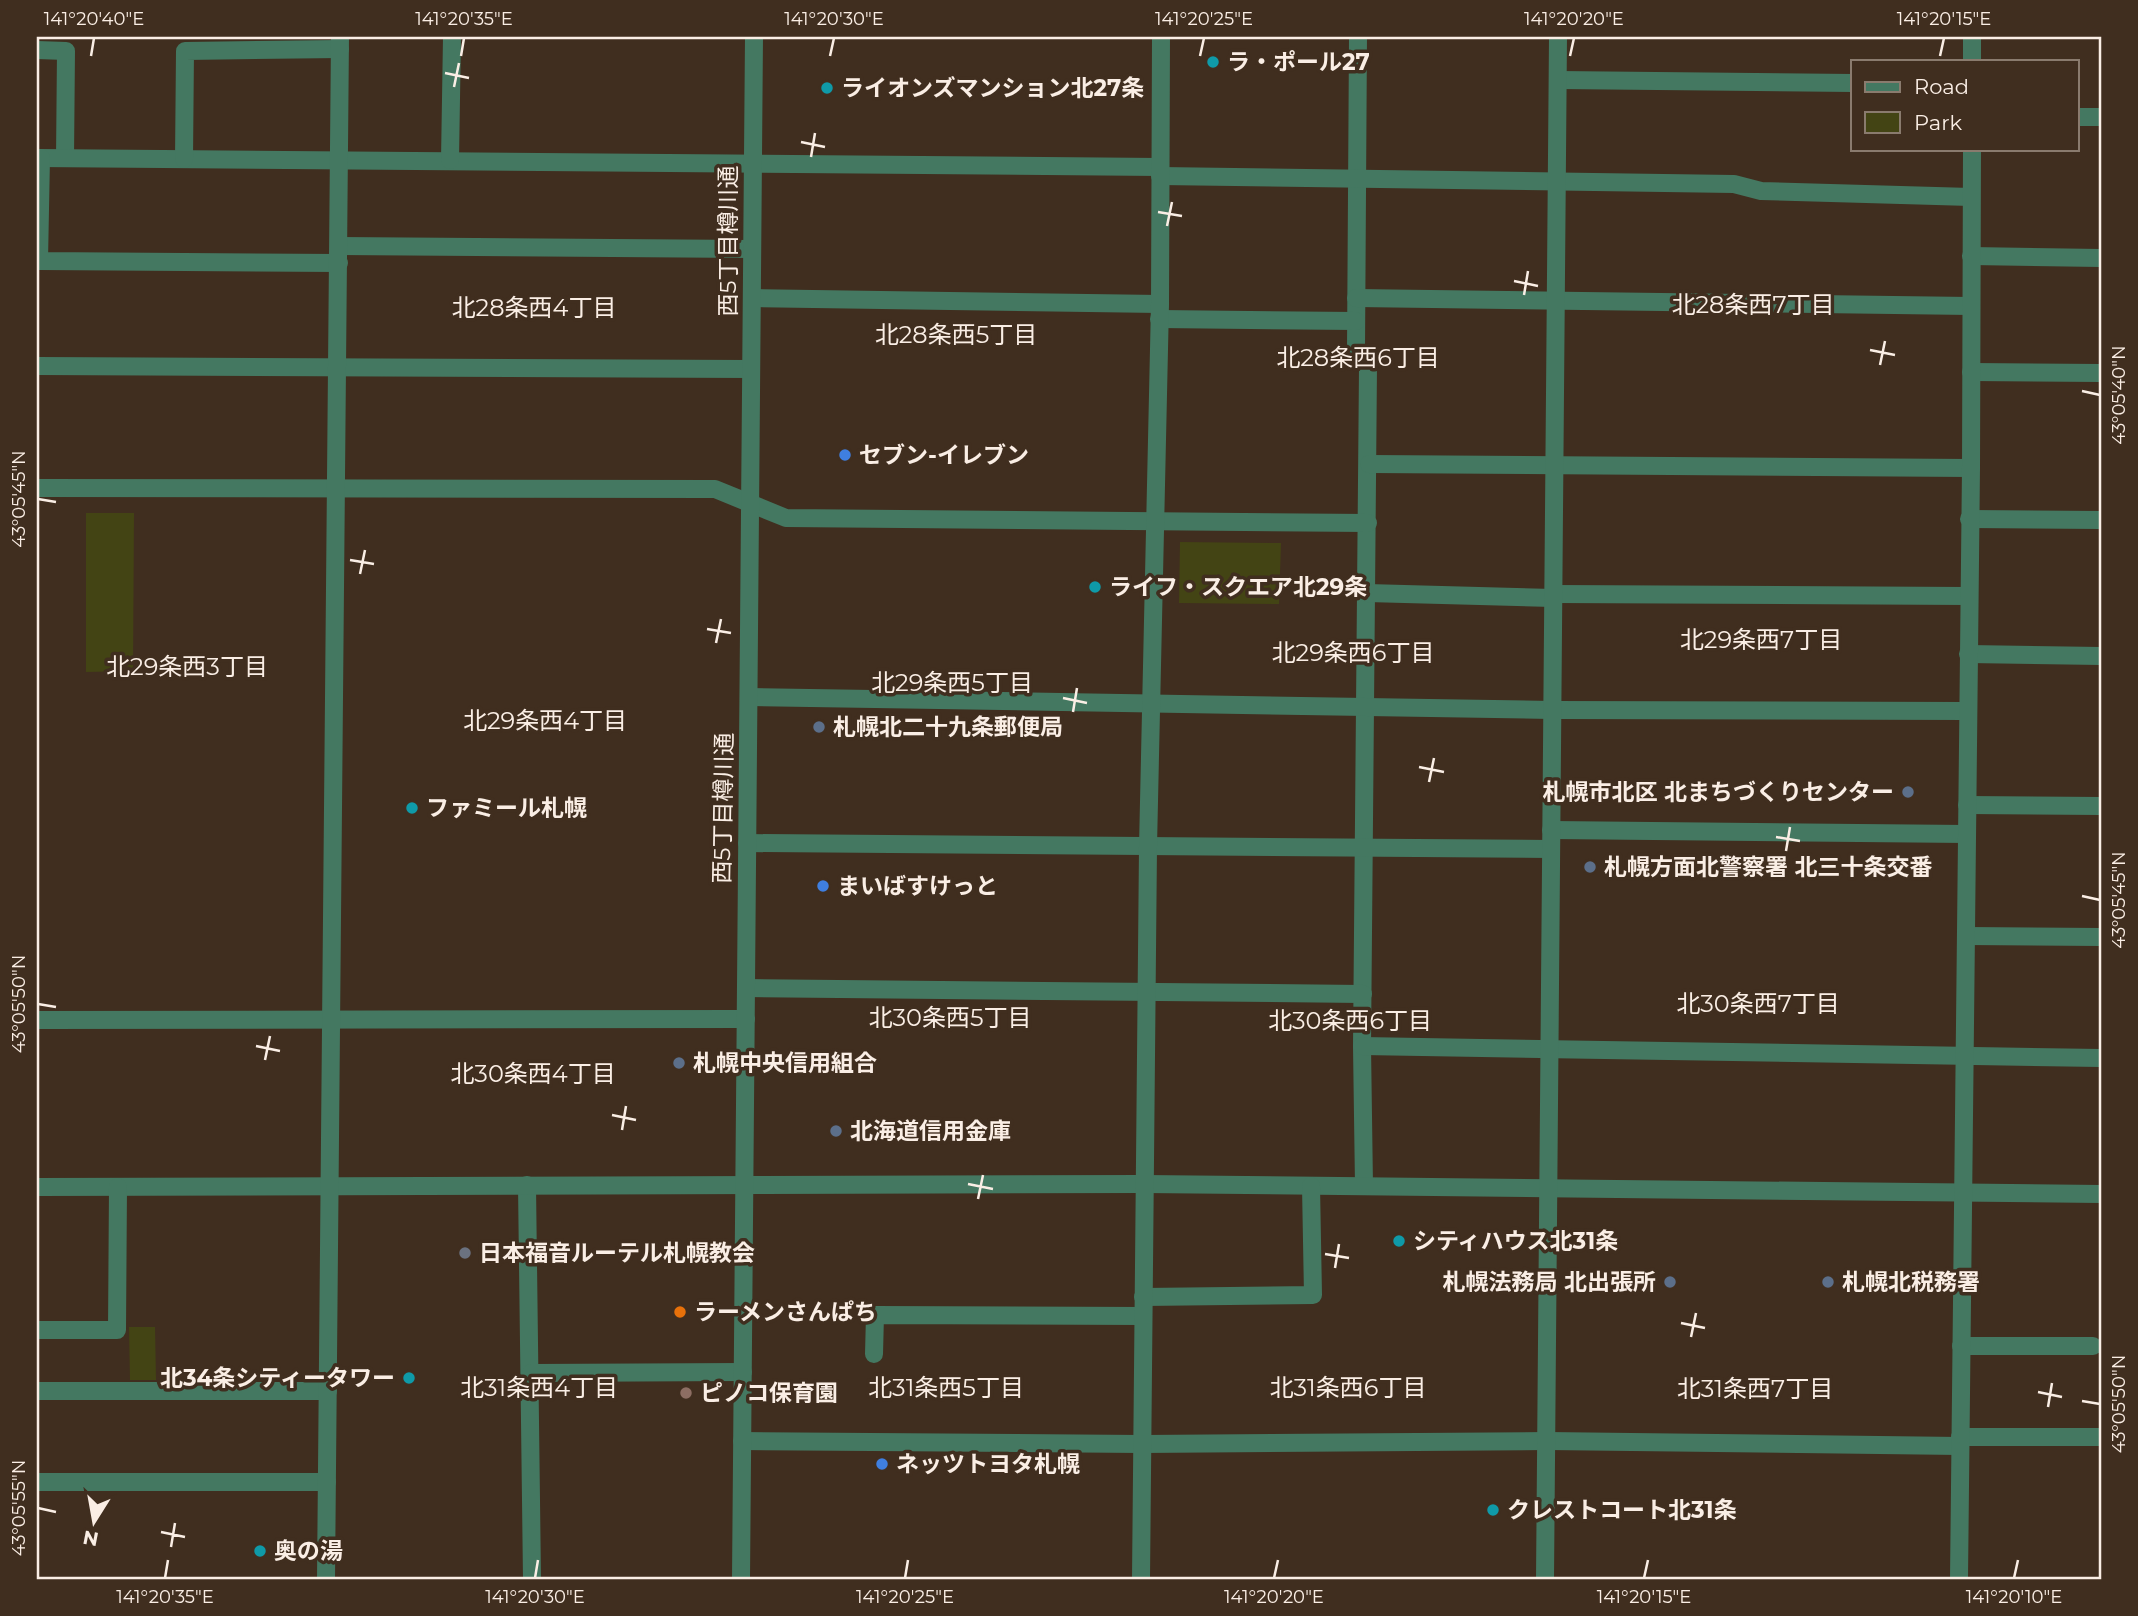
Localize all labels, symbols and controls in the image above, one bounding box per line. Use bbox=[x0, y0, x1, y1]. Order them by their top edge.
text: 141°20'40"E bbox=[44, 8, 144, 30]
text: 141°20'35"E bbox=[415, 8, 513, 30]
text: 141°20'30"E bbox=[784, 8, 884, 30]
text: 141°20'25"E bbox=[1155, 8, 1253, 30]
text: 141°20'20"E bbox=[1524, 8, 1624, 30]
text: 141°20'15"E bbox=[1897, 8, 1991, 30]
place label: ラ・ポール27 bbox=[1227, 48, 1370, 76]
marker: ラ・ポール27 bbox=[1205, 54, 1221, 70]
legend bbox=[1851, 60, 2078, 150]
place label: ライオンズマンション北27条 bbox=[841, 74, 1144, 102]
text: Road bbox=[1914, 74, 1969, 99]
marker: ライオンズマンション北27条 bbox=[819, 80, 835, 96]
text: Park bbox=[1914, 110, 1962, 135]
street label: 西5丁目樽川通 bbox=[714, 165, 742, 317]
district label: 北28条西7丁目 bbox=[1671, 290, 1835, 319]
district label: 北28条西4丁目 bbox=[452, 293, 616, 322]
district label: 北28条西5丁目 bbox=[875, 320, 1037, 349]
district label: 北28条西6丁目 bbox=[1276, 343, 1440, 372]
text: 43°05'40"N bbox=[2108, 345, 2130, 445]
place label: セブン-イレブン bbox=[859, 441, 1029, 469]
marker: セブン-イレブン bbox=[837, 447, 853, 463]
text: 43°05'45"N bbox=[8, 450, 30, 548]
place label: ライフ・スクエア北29条 bbox=[1109, 573, 1367, 601]
marker: ライフ・スクエア北29条 bbox=[1087, 579, 1103, 595]
district label: 北29条西7丁目 bbox=[1680, 625, 1842, 654]
district label: 北29条西6丁目 bbox=[1272, 638, 1434, 667]
district label: 北29条西3丁目 bbox=[106, 652, 268, 681]
district label: 北29条西5丁目 bbox=[871, 668, 1033, 697]
district label: 北29条西4丁目 bbox=[463, 706, 627, 735]
place label: 札幌北二十九条郵便局 bbox=[833, 713, 1063, 741]
marker: 札幌北二十九条郵便局 bbox=[811, 719, 827, 735]
street label: 西5丁目樽川通 bbox=[708, 732, 738, 884]
place label: 札幌市北区 北まちづくりセンター bbox=[1542, 778, 1894, 806]
marker: 札幌市北区 北まちづくりセンター bbox=[1900, 784, 1916, 800]
place label: ファミール札幌 bbox=[426, 794, 587, 822]
marker: ファミール札幌 bbox=[404, 800, 420, 816]
text: 43°05'45"N bbox=[2108, 851, 2130, 949]
place label: 札幌方面北警察署 北三十条交番 bbox=[1604, 853, 1933, 881]
marker: 札幌方面北警察署 北三十条交番 bbox=[1582, 859, 1598, 875]
place label: まいばすけっと bbox=[837, 872, 998, 900]
marker: まいばすけっと bbox=[815, 878, 831, 894]
text: 43°05'50"N bbox=[8, 955, 30, 1053]
district label: 北30条西7丁目 bbox=[1676, 989, 1840, 1018]
district label: 北30条西5丁目 bbox=[868, 1003, 1032, 1032]
district label: 北30条西6丁目 bbox=[1268, 1006, 1432, 1035]
place label: 札幌中央信用組合 bbox=[693, 1049, 877, 1077]
marker: 札幌中央信用組合 bbox=[671, 1055, 687, 1071]
district label: 北30条西4丁目 bbox=[450, 1059, 616, 1088]
place label: 北海道信用金庫 bbox=[850, 1117, 1011, 1145]
marker: 北海道信用金庫 bbox=[828, 1123, 844, 1139]
place label: シティハウス北31条 bbox=[1413, 1227, 1618, 1255]
marker: シティハウス北31条 bbox=[1391, 1233, 1407, 1249]
place label: 日本福音ルーテル札幌教会 bbox=[479, 1239, 755, 1267]
marker: 日本福音ルーテル札幌教会 bbox=[457, 1245, 473, 1261]
place label: 札幌法務局 北出張所 bbox=[1442, 1268, 1656, 1296]
place label: 札幌北税務署 bbox=[1842, 1268, 1980, 1296]
marker: 札幌法務局 北出張所 bbox=[1662, 1274, 1678, 1290]
marker: 札幌北税務署 bbox=[1820, 1274, 1836, 1290]
place label: ラーメンさんぱち bbox=[694, 1298, 877, 1326]
marker: ラーメンさんぱち bbox=[672, 1304, 688, 1320]
text: 43°05'50"N bbox=[2108, 1355, 2130, 1453]
place label: 北34条シティータワー bbox=[160, 1364, 395, 1392]
marker: 北34条シティータワー bbox=[401, 1370, 417, 1386]
district label: 北31条西4丁目 bbox=[460, 1373, 618, 1402]
district label: 北31条西5丁目 bbox=[868, 1373, 1024, 1402]
district label: 北31条西6丁目 bbox=[1270, 1373, 1426, 1402]
district label: 北31条西7丁目 bbox=[1677, 1374, 1833, 1403]
place label: ピノコ保育園 bbox=[700, 1379, 838, 1407]
marker: ピノコ保育園 bbox=[678, 1385, 694, 1401]
place label: ネッツトヨタ札幌 bbox=[896, 1450, 1080, 1478]
marker: ネッツトヨタ札幌 bbox=[874, 1456, 890, 1472]
text: 43°05'55"N bbox=[8, 1460, 30, 1556]
north arrow bbox=[60, 1486, 130, 1556]
place label: クレストコート北31条 bbox=[1507, 1496, 1737, 1524]
marker: クレストコート北31条 bbox=[1485, 1502, 1501, 1518]
text: N bbox=[81, 1525, 101, 1551]
place label: 奥の湯 bbox=[274, 1537, 343, 1565]
marker: 奥の湯 bbox=[252, 1543, 268, 1559]
text: 141°20'35"E bbox=[116, 1586, 214, 1608]
text: 141°20'30"E bbox=[485, 1586, 585, 1608]
text: 141°20'25"E bbox=[856, 1586, 954, 1608]
text: 141°20'20"E bbox=[1224, 1586, 1324, 1608]
text: 141°20'15"E bbox=[1597, 1586, 1691, 1608]
text: 141°20'10"E bbox=[1966, 1586, 2062, 1608]

